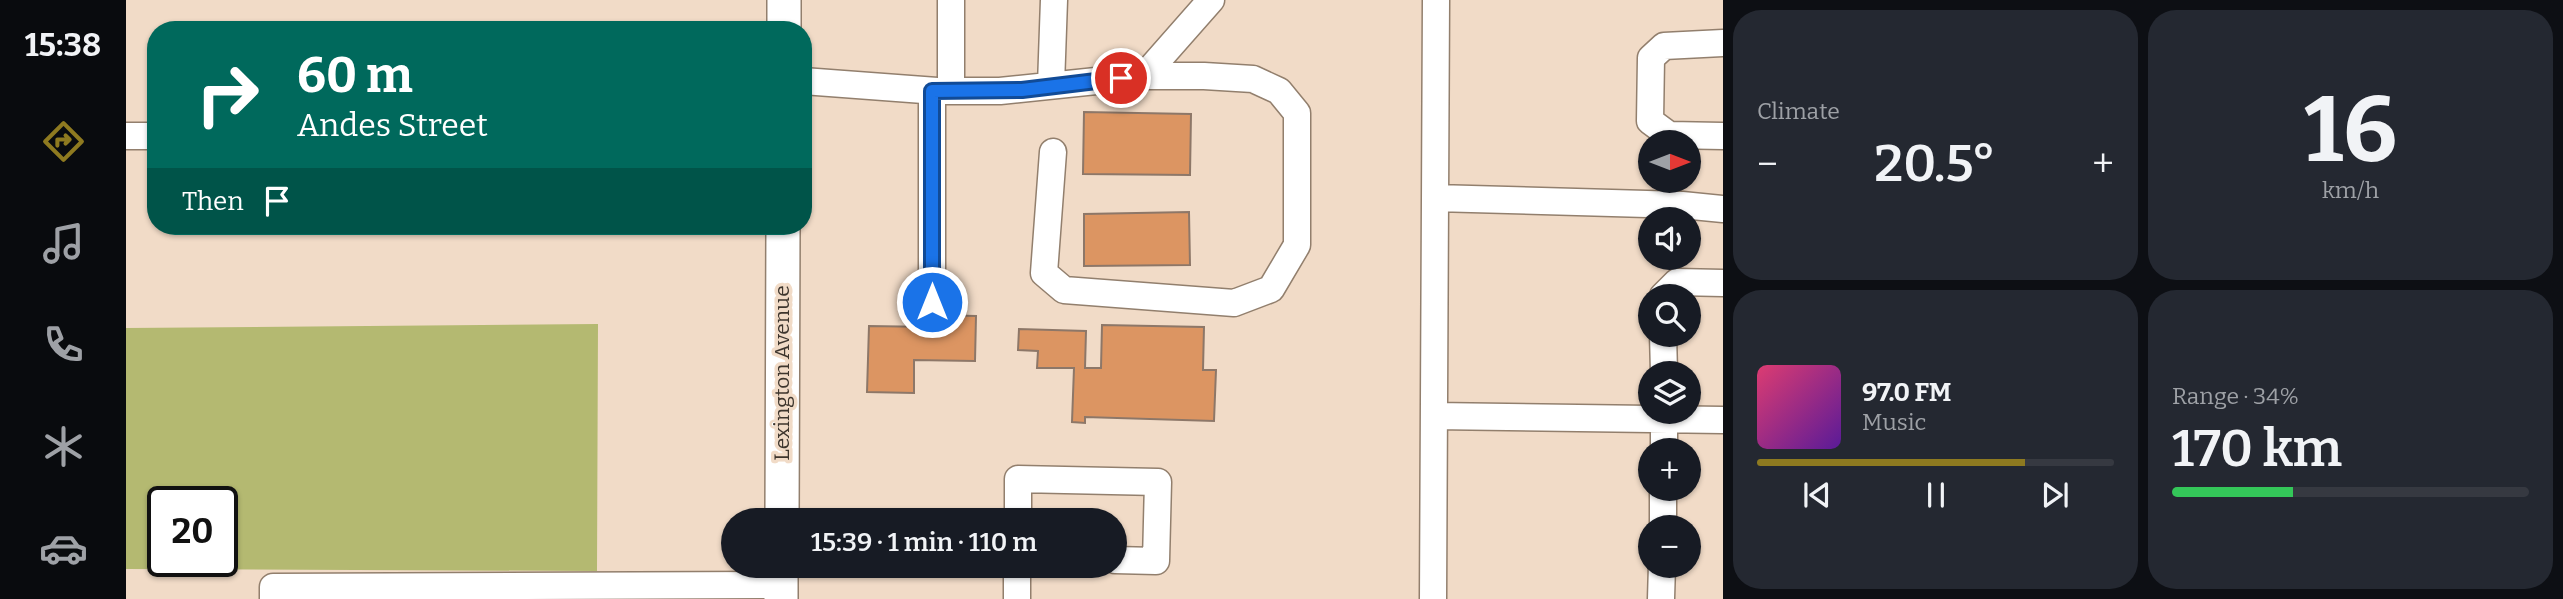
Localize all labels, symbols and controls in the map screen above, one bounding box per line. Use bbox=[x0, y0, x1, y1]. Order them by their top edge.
text: 15:38 bbox=[25, 26, 101, 64]
text: 60 m bbox=[297, 46, 413, 105]
pin bbox=[1091, 48, 1151, 108]
icon: right bbox=[182, 49, 273, 140]
icon: arrive bbox=[1102, 59, 1140, 97]
text: 16 bbox=[2304, 76, 2397, 185]
text: Climate bbox=[1757, 97, 1840, 125]
text: Andes Street bbox=[297, 106, 488, 144]
icon: directions bbox=[39, 117, 88, 166]
north arrow bbox=[1638, 130, 1701, 192]
map controls bbox=[1638, 130, 1701, 578]
text: 20.5° bbox=[1874, 132, 1996, 195]
text: − bbox=[1757, 141, 1778, 187]
text: + bbox=[2092, 141, 2114, 187]
text: km/h bbox=[2322, 176, 2379, 204]
icon: arrive bbox=[258, 182, 296, 220]
text: Then bbox=[182, 186, 244, 217]
button: sound bbox=[1638, 207, 1701, 270]
icon: music bbox=[39, 219, 88, 268]
position arrow bbox=[895, 265, 969, 339]
button: search bbox=[1638, 284, 1701, 347]
street label: Lexington Avenue bbox=[769, 285, 795, 461]
icon: phone bbox=[39, 320, 88, 369]
button: layers bbox=[1638, 361, 1701, 424]
text: 97.0 FM bbox=[1862, 377, 1951, 408]
text: Range · 34% bbox=[2172, 382, 2299, 410]
text: Music bbox=[1862, 408, 1926, 436]
text: 170 km bbox=[2172, 417, 2342, 480]
icon: climate bbox=[39, 422, 88, 471]
button: + bbox=[1638, 438, 1701, 501]
icon: previous bbox=[1798, 476, 1836, 514]
icon: pause bbox=[1917, 476, 1955, 514]
icon: next bbox=[2036, 476, 2074, 514]
speed limit sign: 20 bbox=[147, 486, 238, 577]
button: − bbox=[1638, 515, 1701, 578]
icon: car bbox=[39, 524, 88, 573]
text: 15:39 · 1 min · 110 m bbox=[811, 527, 1037, 558]

